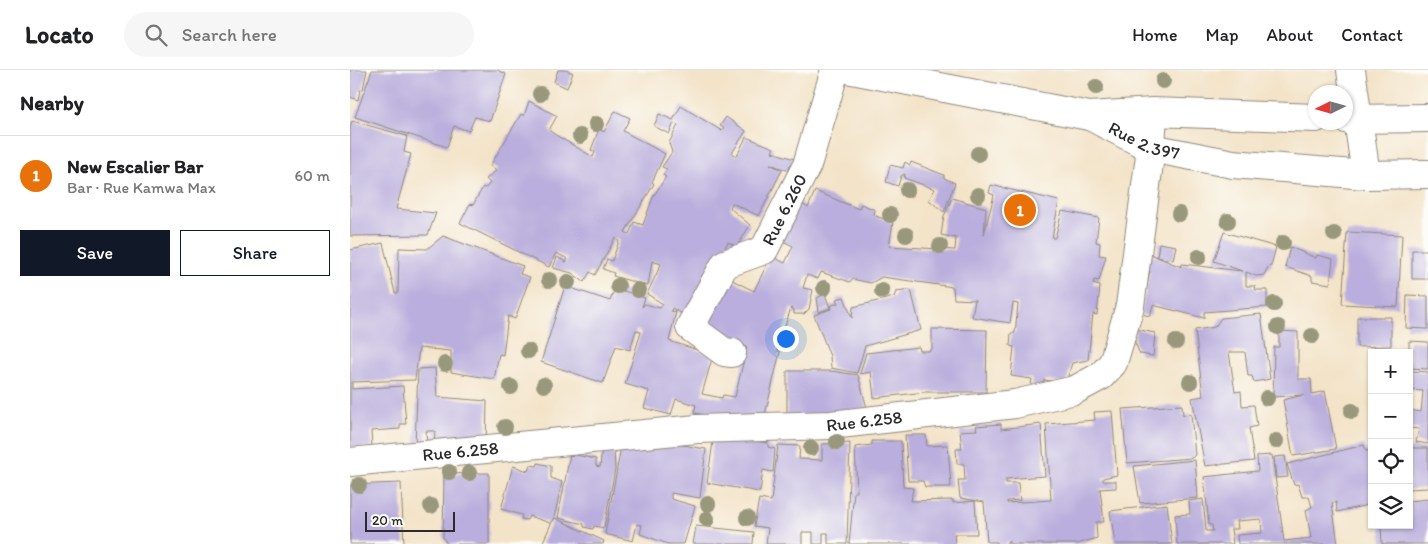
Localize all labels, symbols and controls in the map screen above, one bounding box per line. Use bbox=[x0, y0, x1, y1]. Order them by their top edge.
search box bbox=[124, 12, 474, 57]
text: Locato bbox=[25, 20, 94, 49]
icon: search bbox=[142, 21, 170, 49]
text: Search here bbox=[182, 23, 277, 46]
text: Home bbox=[1132, 24, 1178, 46]
text: Map bbox=[1206, 24, 1239, 46]
text: About bbox=[1267, 24, 1313, 46]
text: Contact bbox=[1341, 24, 1403, 46]
north arrow bbox=[1308, 85, 1353, 130]
text: Nearby bbox=[20, 90, 84, 115]
street label: Rue 2.397 bbox=[1105, 117, 1182, 164]
text: New Escalier Bar bbox=[67, 155, 203, 178]
text: 1 bbox=[32, 166, 40, 185]
text: 60 m bbox=[295, 166, 330, 185]
street label: Rue 6.260 bbox=[757, 170, 812, 249]
text: Bar · Rue Kamwa Max bbox=[67, 178, 216, 197]
pin: 1 bbox=[1004, 191, 1036, 229]
button: Save bbox=[20, 230, 170, 276]
button: Share bbox=[180, 230, 330, 276]
your location bbox=[773, 326, 799, 352]
map controls bbox=[1368, 349, 1413, 529]
button: + bbox=[1368, 349, 1413, 394]
button: − bbox=[1368, 394, 1413, 439]
street label: Rue 6.258 bbox=[825, 406, 903, 436]
street label: Rue 6.258 bbox=[422, 437, 500, 466]
button: locate bbox=[1368, 439, 1413, 484]
button: layers bbox=[1368, 484, 1413, 529]
scale bar bbox=[365, 509, 455, 532]
text: 20 m bbox=[372, 512, 403, 529]

